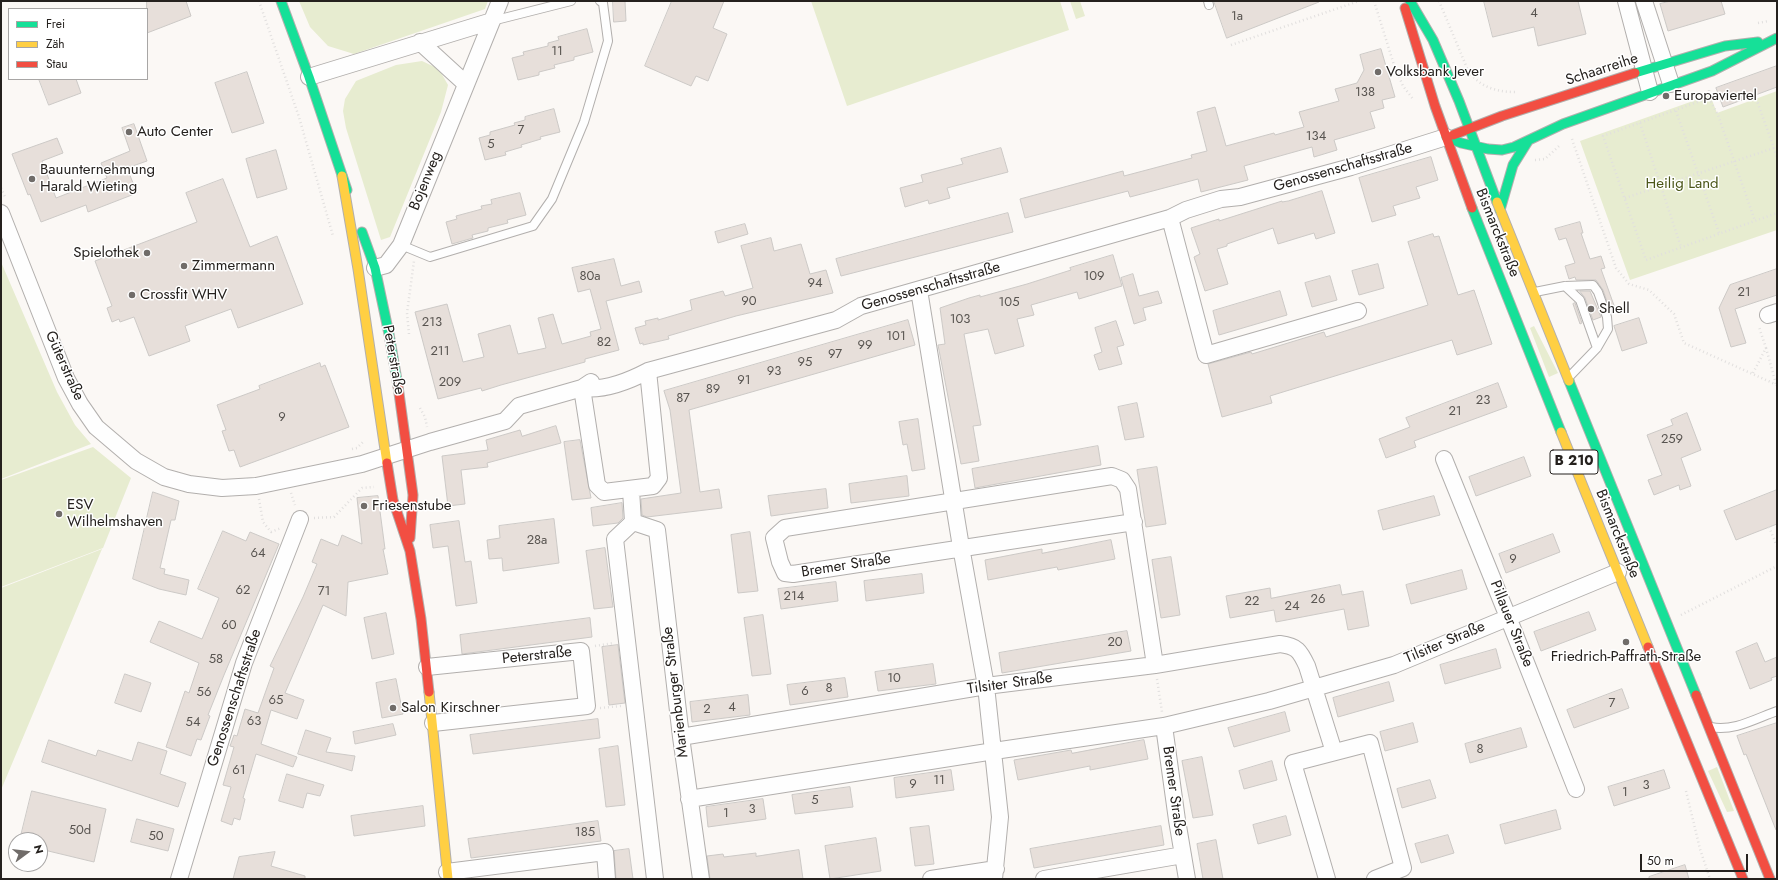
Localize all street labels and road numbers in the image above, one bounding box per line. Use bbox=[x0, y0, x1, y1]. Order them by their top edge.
street label: Schaarreihe bbox=[1564, 50, 1640, 90]
street label: Genossenschaftsstraße bbox=[1272, 140, 1414, 196]
street label: Bojenweg bbox=[406, 149, 446, 213]
street label: Bismarckstraße bbox=[1471, 186, 1523, 280]
street label: Genossenschaftsstraße bbox=[860, 259, 1002, 315]
street label: Peterstraße bbox=[378, 324, 408, 396]
street label: Güterstraße bbox=[41, 328, 87, 404]
road number: B 210 bbox=[1550, 450, 1598, 474]
street label: Bismarckstraße bbox=[1591, 487, 1643, 581]
street label: Bremer Straße bbox=[800, 550, 892, 582]
street label: Pillauer Straße bbox=[1485, 578, 1537, 670]
street label: Tilsiter Straße bbox=[1402, 618, 1488, 668]
street label: Marienburger Straße bbox=[659, 626, 693, 758]
street label: Genossenschaftsstraße bbox=[204, 627, 266, 769]
street label: Peterstraße bbox=[501, 643, 573, 669]
street label: Tilsiter Straße bbox=[966, 669, 1054, 699]
street label: Bremer Straße bbox=[1158, 745, 1188, 837]

